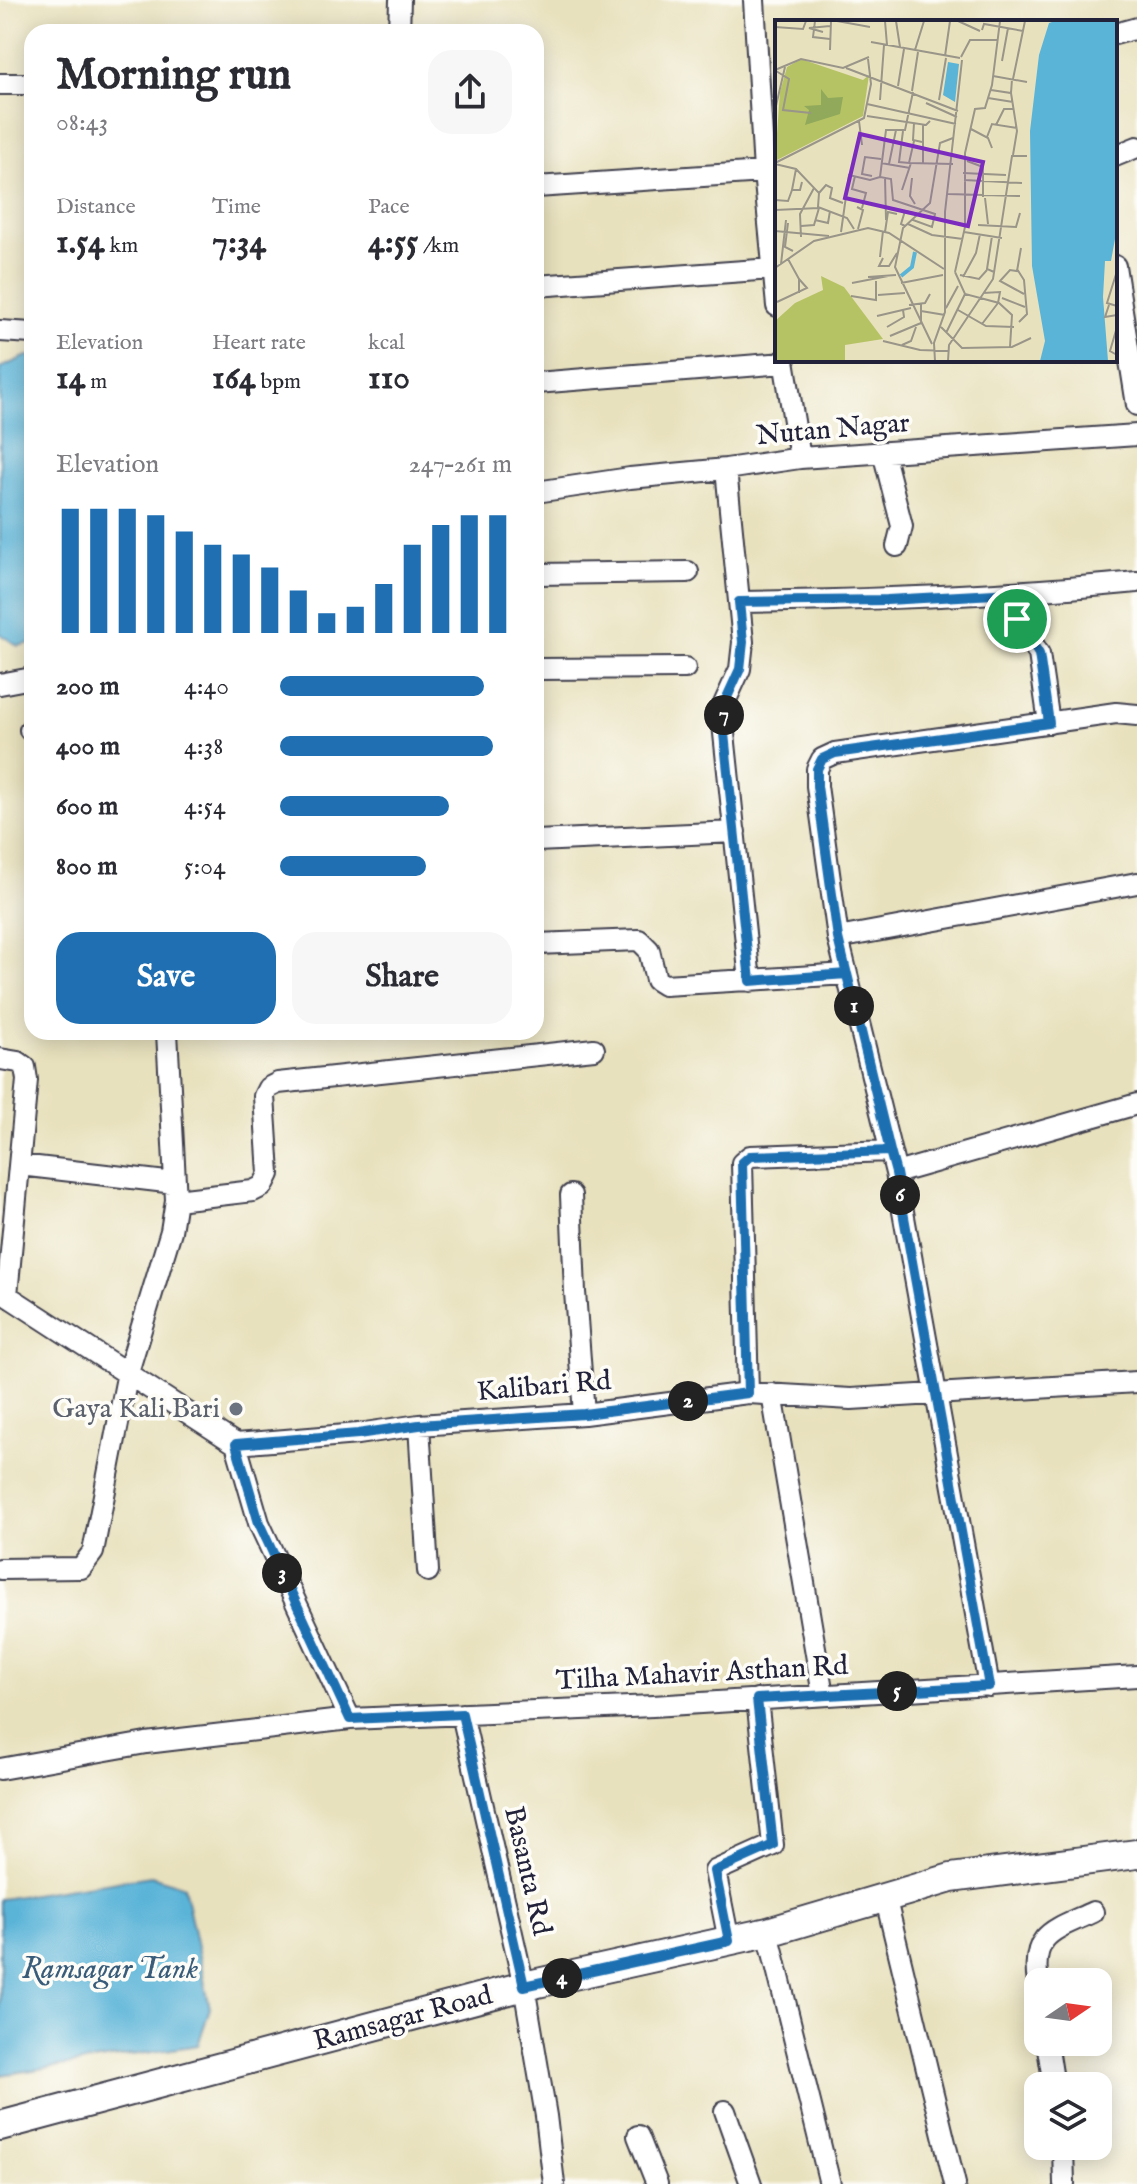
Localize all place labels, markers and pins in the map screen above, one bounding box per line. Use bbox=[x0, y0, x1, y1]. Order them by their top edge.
pin bbox=[983, 585, 1051, 653]
pin: 7 bbox=[704, 695, 744, 735]
pin: 1 bbox=[834, 986, 874, 1026]
pin: 6 bbox=[880, 1175, 920, 1215]
pin: 2 bbox=[668, 1381, 708, 1421]
place label: Gaya Kali Bari bbox=[52, 1392, 220, 1427]
marker: Gaya Kali Bari bbox=[227, 1400, 245, 1418]
pin: 3 bbox=[262, 1553, 302, 1593]
pin: 5 bbox=[877, 1671, 917, 1711]
pin: 4 bbox=[542, 1958, 582, 1998]

